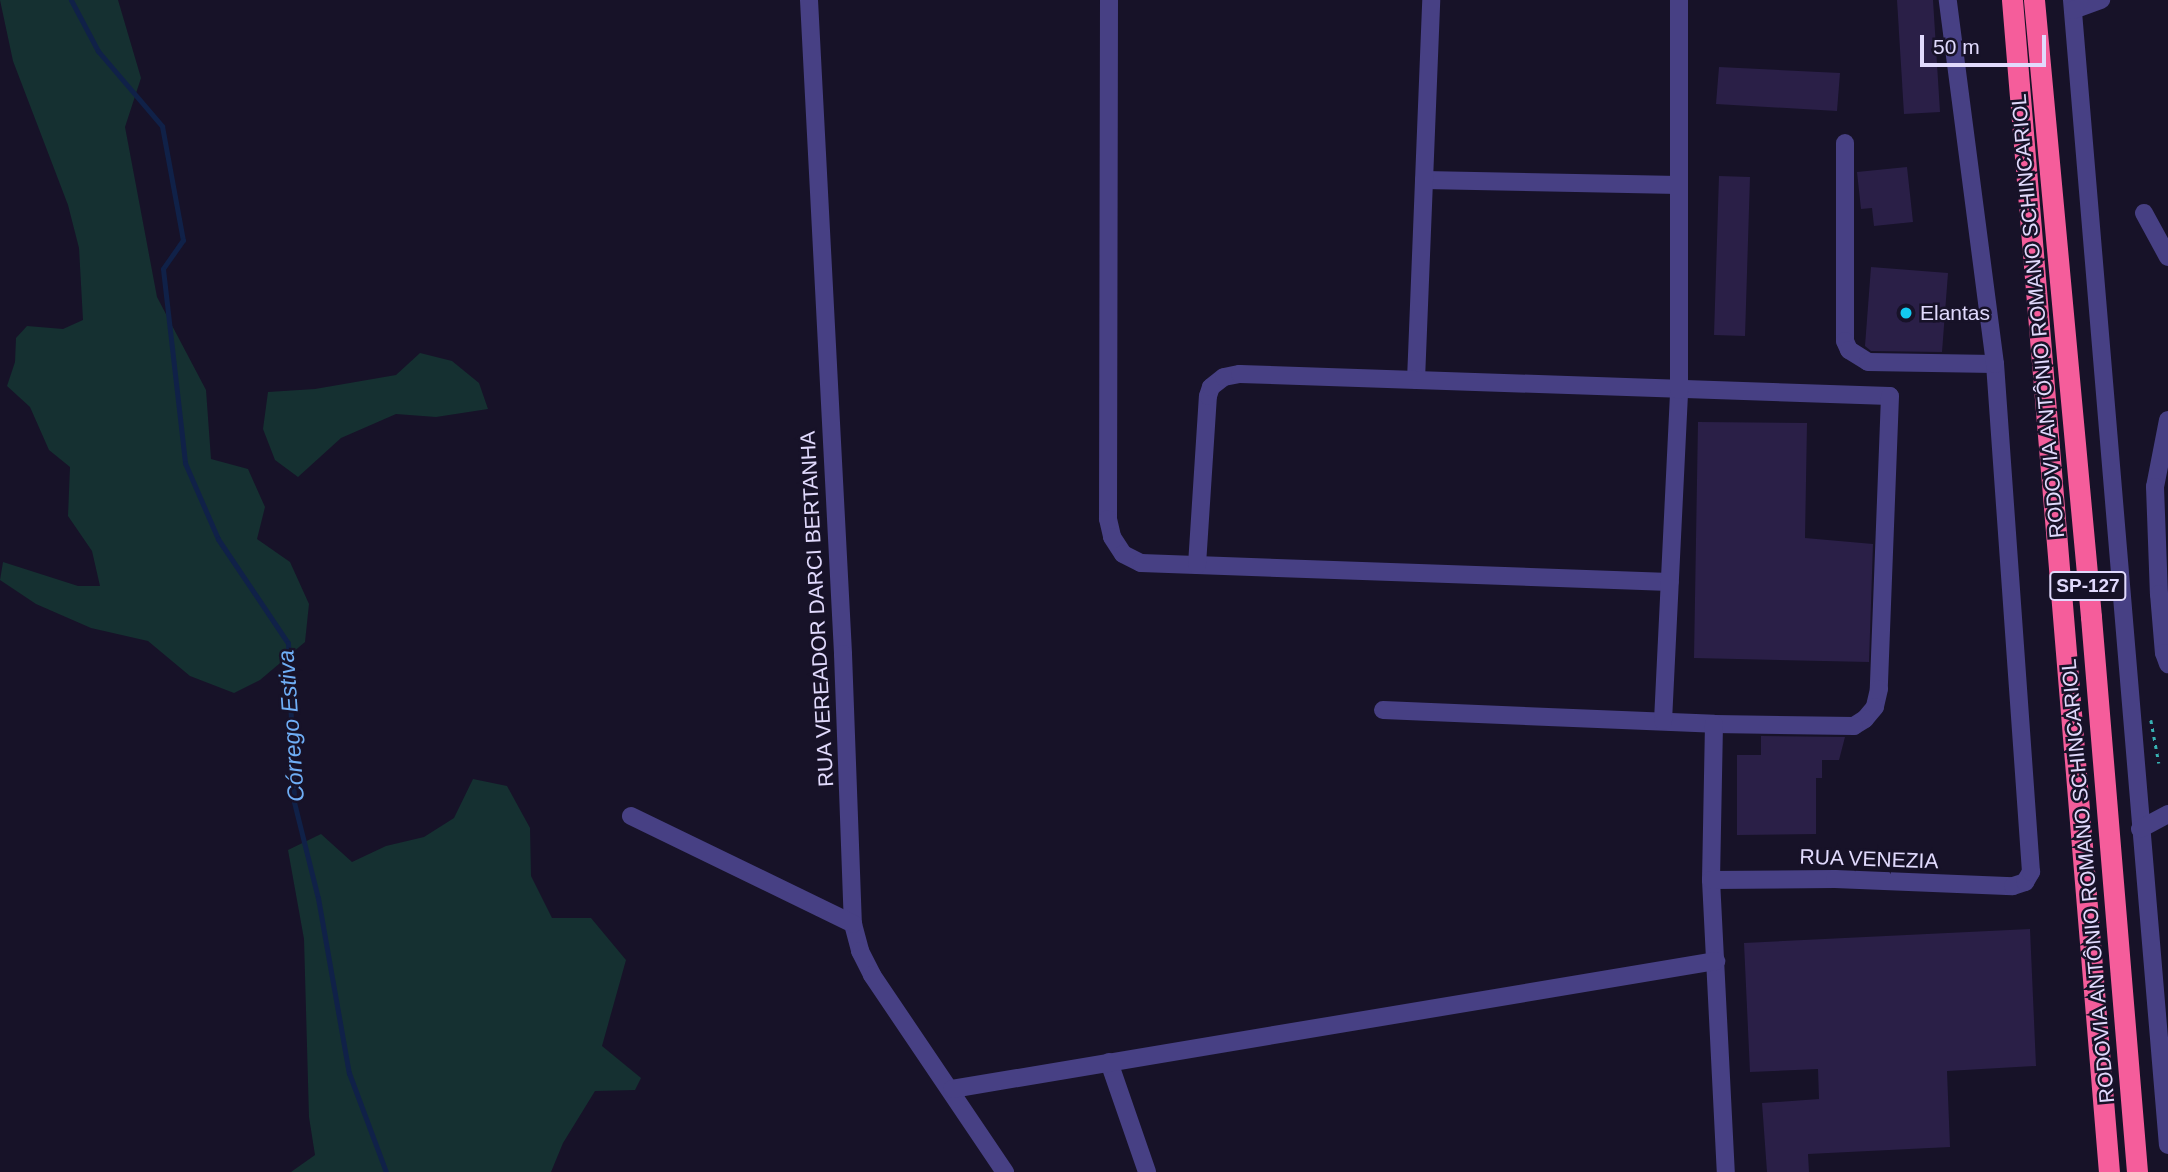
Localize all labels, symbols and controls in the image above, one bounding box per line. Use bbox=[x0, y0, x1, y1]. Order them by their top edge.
scale bar bbox=[1923, 21, 2049, 65]
text: 50 m bbox=[1933, 35, 1980, 58]
street label: RODOVIA ANTÔNIO ROMANO SCHINCARIOL bbox=[2006, 92, 2070, 540]
place label: Elantas bbox=[1920, 300, 1990, 326]
marker: Elantas bbox=[1898, 305, 1914, 321]
street label: RUA VEREADOR DARCI BERTANHA bbox=[795, 430, 839, 788]
road number: SP-127 bbox=[2048, 570, 2128, 601]
water label: Córrego Estiva bbox=[272, 649, 310, 803]
street label: RODOVIA ANTÔNIO ROMANO SCHINCARIOL bbox=[2056, 657, 2120, 1105]
street label: RUA VENEZIA bbox=[1799, 844, 1939, 874]

